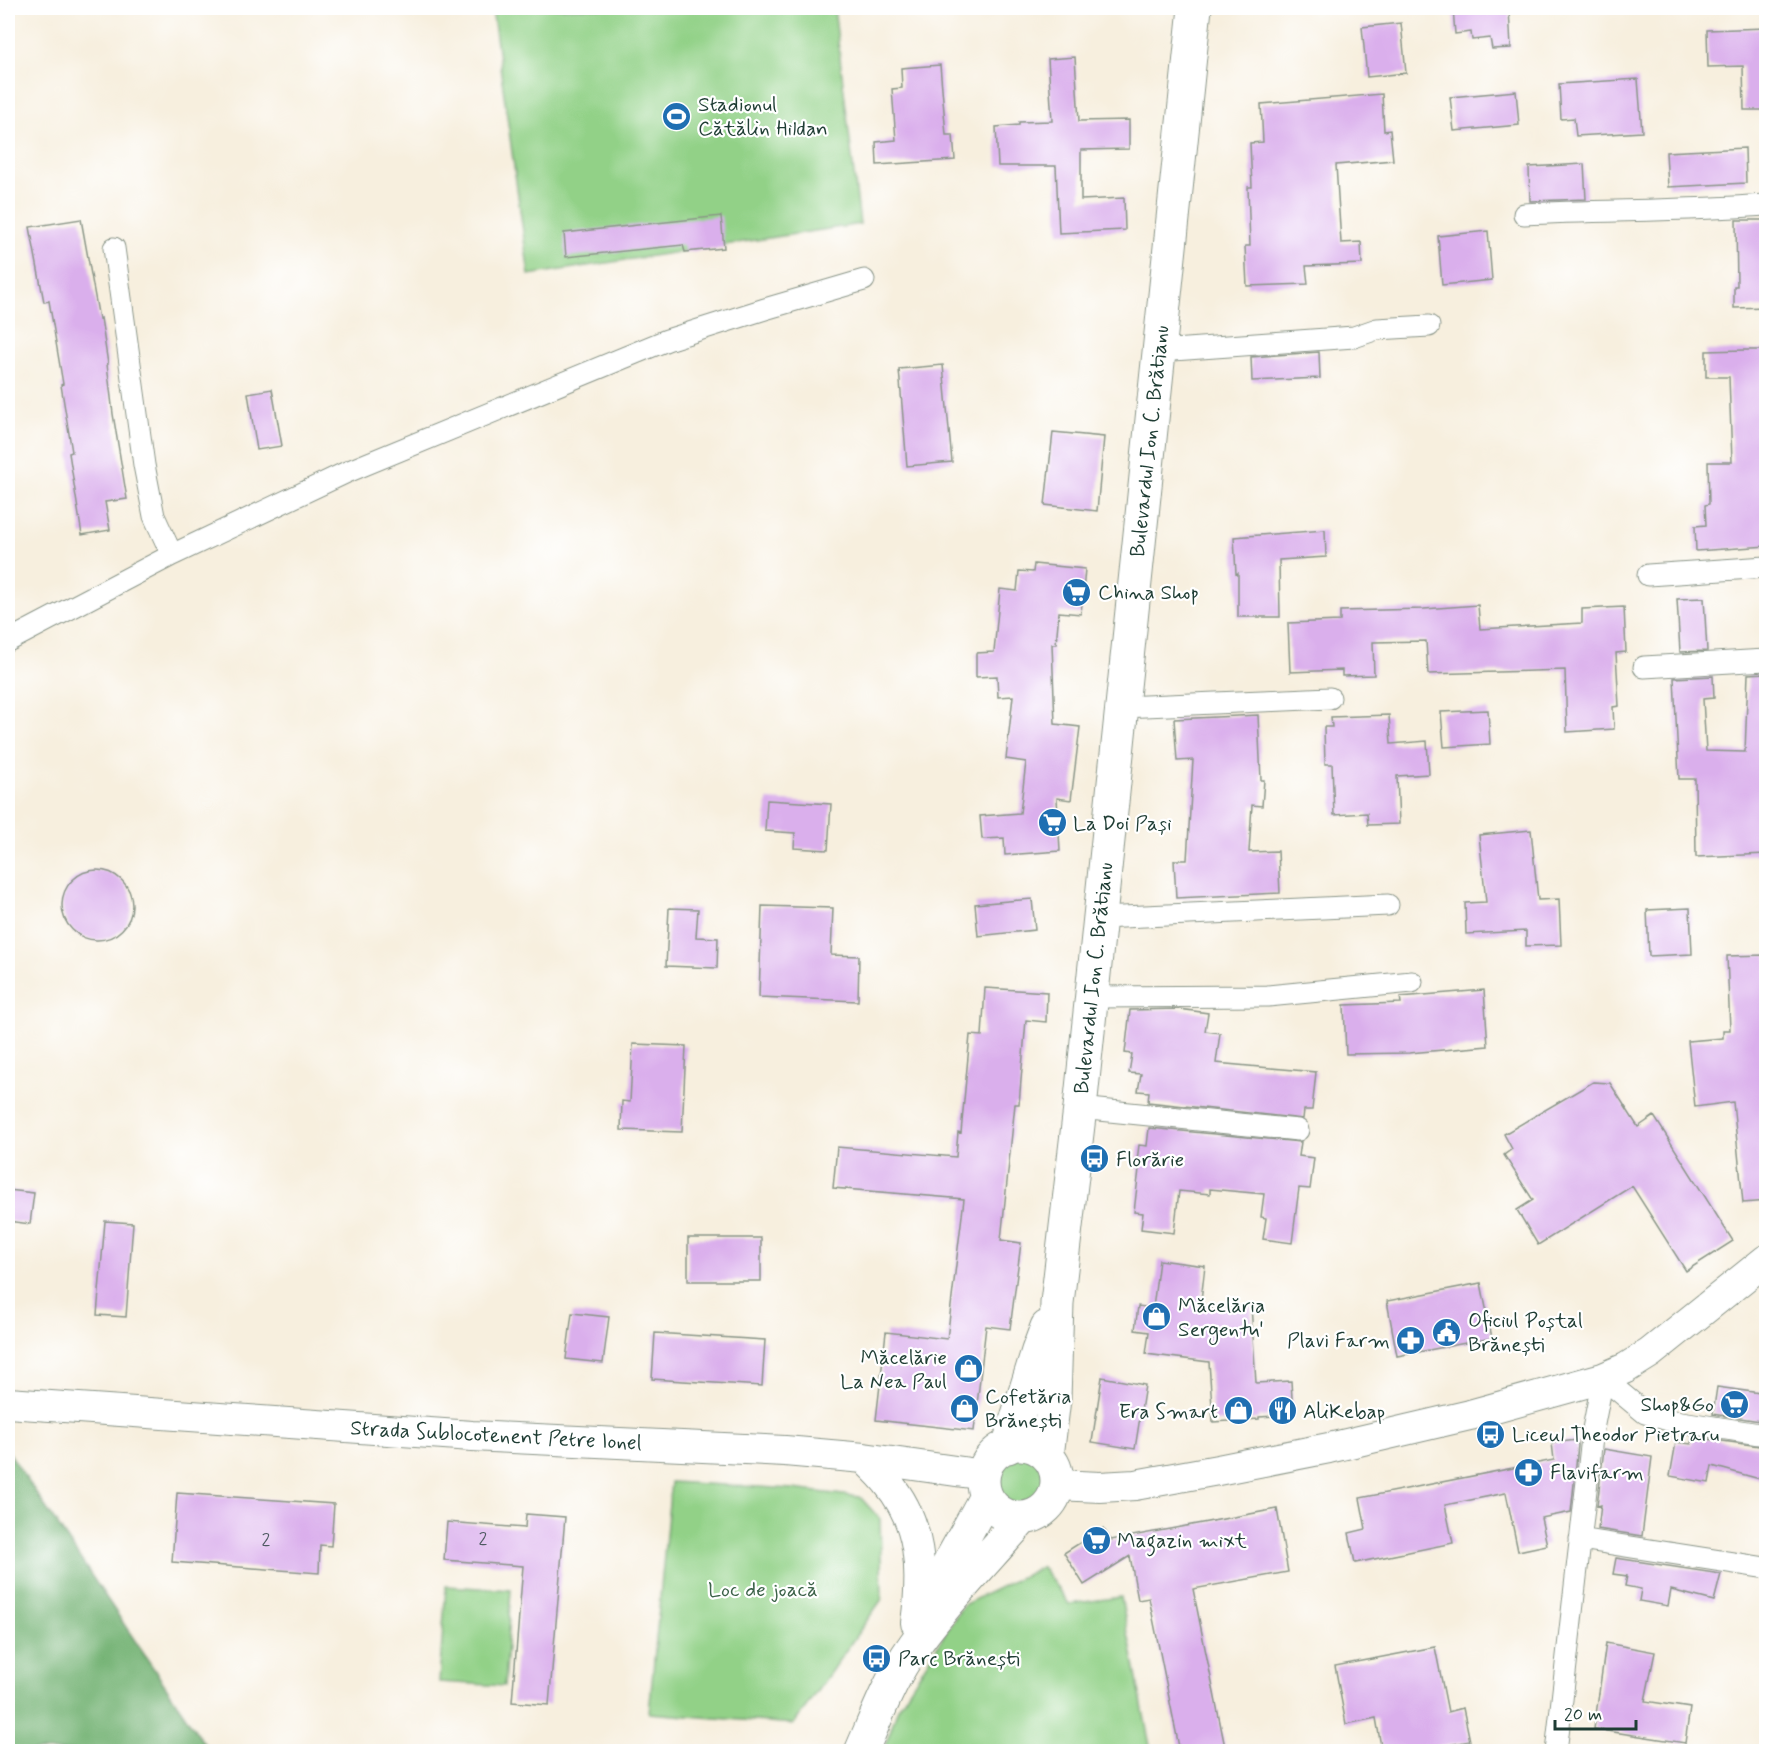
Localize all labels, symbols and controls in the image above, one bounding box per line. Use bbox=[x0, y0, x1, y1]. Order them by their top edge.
place label: Stadionul Cătălin Hildan bbox=[698, 91, 828, 143]
sports icon: Stadionul Cătălin Hildan bbox=[661, 100, 693, 132]
street label: Bulevardul Ion C. Brătianu bbox=[1124, 324, 1176, 558]
supermarket icon: China Shop bbox=[1061, 576, 1093, 608]
place label: China Shop bbox=[1098, 579, 1199, 607]
supermarket icon: La Doi Pași bbox=[1036, 807, 1068, 839]
place label: La Doi Pași bbox=[1073, 810, 1172, 838]
street label: Bulevardul Ion C. Brătianu bbox=[1068, 861, 1120, 1095]
bus stop icon: Florărie bbox=[1079, 1143, 1111, 1175]
place label: Florărie bbox=[1116, 1146, 1184, 1174]
place label: Măcelăria Sergentu' bbox=[1178, 1292, 1265, 1345]
shop icon: Măcelăria Sergentu' bbox=[1141, 1301, 1173, 1333]
place label: Oficiul Poștal Brănești bbox=[1468, 1307, 1583, 1359]
public building icon: Oficiul Poștal Brănești bbox=[1431, 1316, 1463, 1348]
pharmacy icon: Plavi Farm bbox=[1395, 1324, 1427, 1356]
place label: Plavi Farm bbox=[1287, 1327, 1390, 1355]
place label: Măcelărie La Nea Paul bbox=[840, 1344, 947, 1396]
shop icon: Măcelărie La Nea Paul bbox=[952, 1353, 984, 1385]
place label: Cofetăria Brănești bbox=[985, 1383, 1072, 1435]
supermarket icon: Shop&Go bbox=[1719, 1388, 1751, 1420]
place label: Shop&Go bbox=[1641, 1391, 1714, 1419]
shop icon: Cofetăria Brănești bbox=[948, 1392, 980, 1424]
shop icon: Era Smart bbox=[1223, 1395, 1255, 1427]
restaurant icon: AliKebap bbox=[1266, 1395, 1298, 1427]
place label: Era Smart bbox=[1119, 1398, 1218, 1426]
place label: AliKebap bbox=[1303, 1398, 1385, 1426]
street label: Strada Sublocotenent Petre Ionel bbox=[349, 1414, 642, 1458]
bus stop icon: Liceul Theodor Pietraru bbox=[1475, 1418, 1507, 1450]
place label: Liceul Theodor Pietraru bbox=[1512, 1421, 1719, 1449]
pharmacy icon: Flavifarm bbox=[1513, 1456, 1545, 1488]
place label: Flavifarm bbox=[1550, 1459, 1644, 1487]
supermarket icon: Magazin mixt bbox=[1080, 1524, 1112, 1556]
house number: 2 bbox=[479, 1527, 488, 1551]
place label: Magazin mixt bbox=[1117, 1527, 1248, 1557]
house number: 2 bbox=[262, 1528, 271, 1552]
park label: Loc de joacă bbox=[708, 1576, 818, 1604]
bus stop icon: Parc Brănești bbox=[861, 1642, 893, 1674]
place label: Parc Brănești bbox=[898, 1645, 1020, 1673]
scale bar bbox=[1555, 1693, 1636, 1731]
text: 20 m bbox=[1564, 1703, 1602, 1727]

